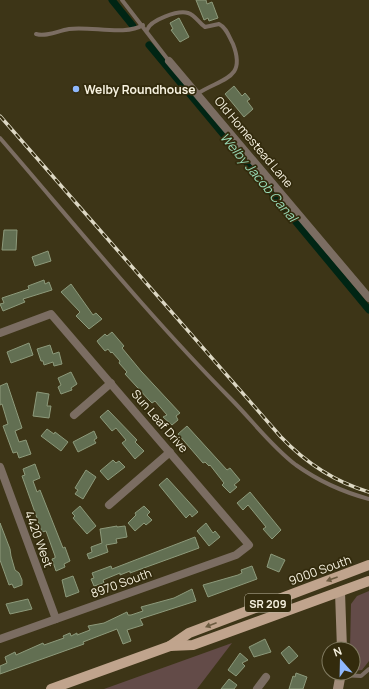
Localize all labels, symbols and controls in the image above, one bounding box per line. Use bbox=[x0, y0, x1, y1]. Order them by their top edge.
place label: Welby Roundhouse bbox=[84, 81, 195, 98]
marker: Welby Roundhouse bbox=[71, 84, 81, 94]
street label: Old Homestead Lane bbox=[211, 93, 297, 191]
water label: Welby Jacob Canal bbox=[216, 128, 303, 227]
street label: Sun Leaf Drive bbox=[128, 386, 192, 456]
street label: 4420 West bbox=[21, 508, 57, 570]
street label: 9000 South bbox=[286, 551, 354, 589]
street label: 8970 South bbox=[88, 564, 154, 602]
one-way arrow bbox=[326, 576, 338, 582]
road number: SR 209 bbox=[245, 594, 291, 612]
one-way arrow bbox=[204, 622, 216, 628]
north arrow bbox=[321, 641, 361, 681]
text: N bbox=[331, 643, 344, 660]

